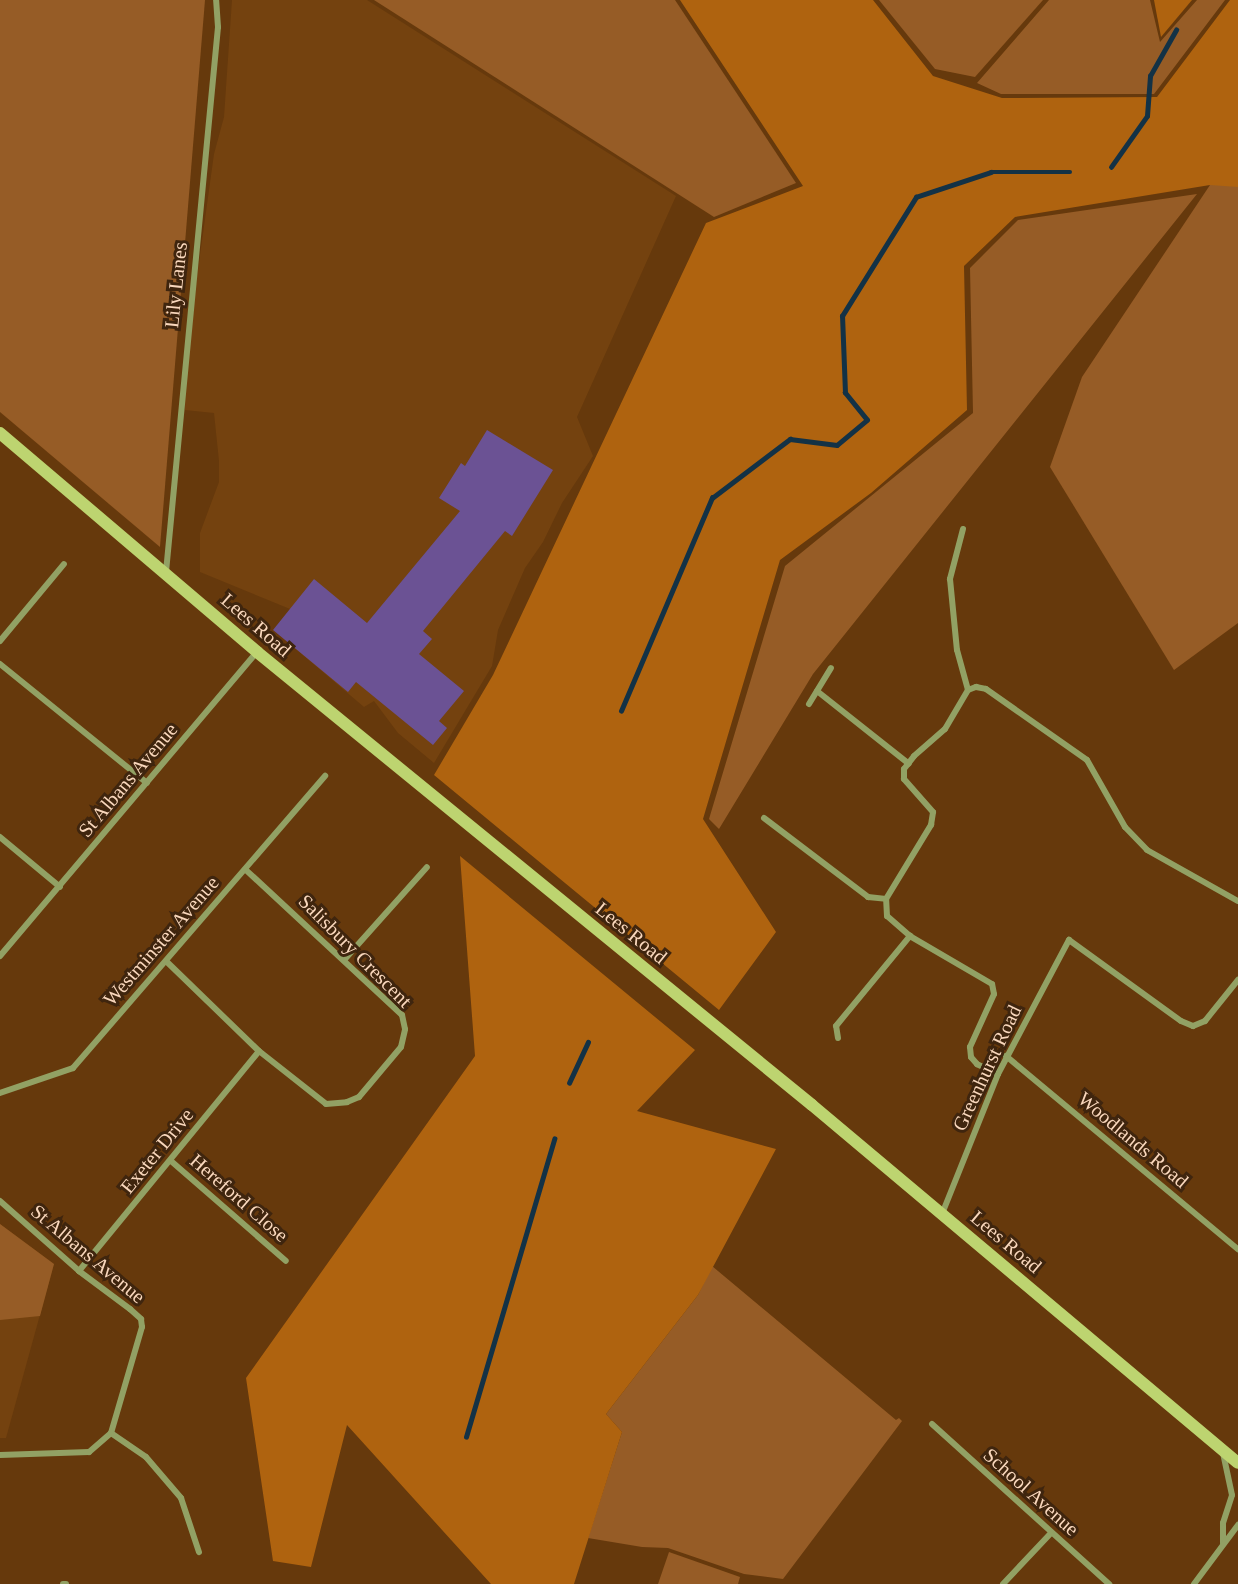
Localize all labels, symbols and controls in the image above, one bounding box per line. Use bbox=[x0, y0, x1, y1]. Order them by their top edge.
street label: Lily Lanes bbox=[160, 241, 192, 329]
street label: Lees Road bbox=[216, 588, 296, 662]
street label: St Albans Avenue bbox=[73, 717, 183, 843]
street label: Westminster Avenue bbox=[98, 871, 224, 1011]
street label: Salisbury Crescent bbox=[293, 889, 417, 1013]
street label: Lees Road bbox=[590, 897, 672, 969]
street label: Greenhurst Road bbox=[947, 1001, 1027, 1135]
street label: Woodlands Road bbox=[1073, 1087, 1193, 1193]
street label: Exeter Drive bbox=[115, 1104, 199, 1198]
street label: Hereford Close bbox=[185, 1149, 293, 1247]
street label: St Albans Avenue bbox=[25, 1199, 151, 1309]
street label: Lees Road bbox=[966, 1205, 1046, 1279]
street label: School Avenue bbox=[978, 1443, 1084, 1541]

